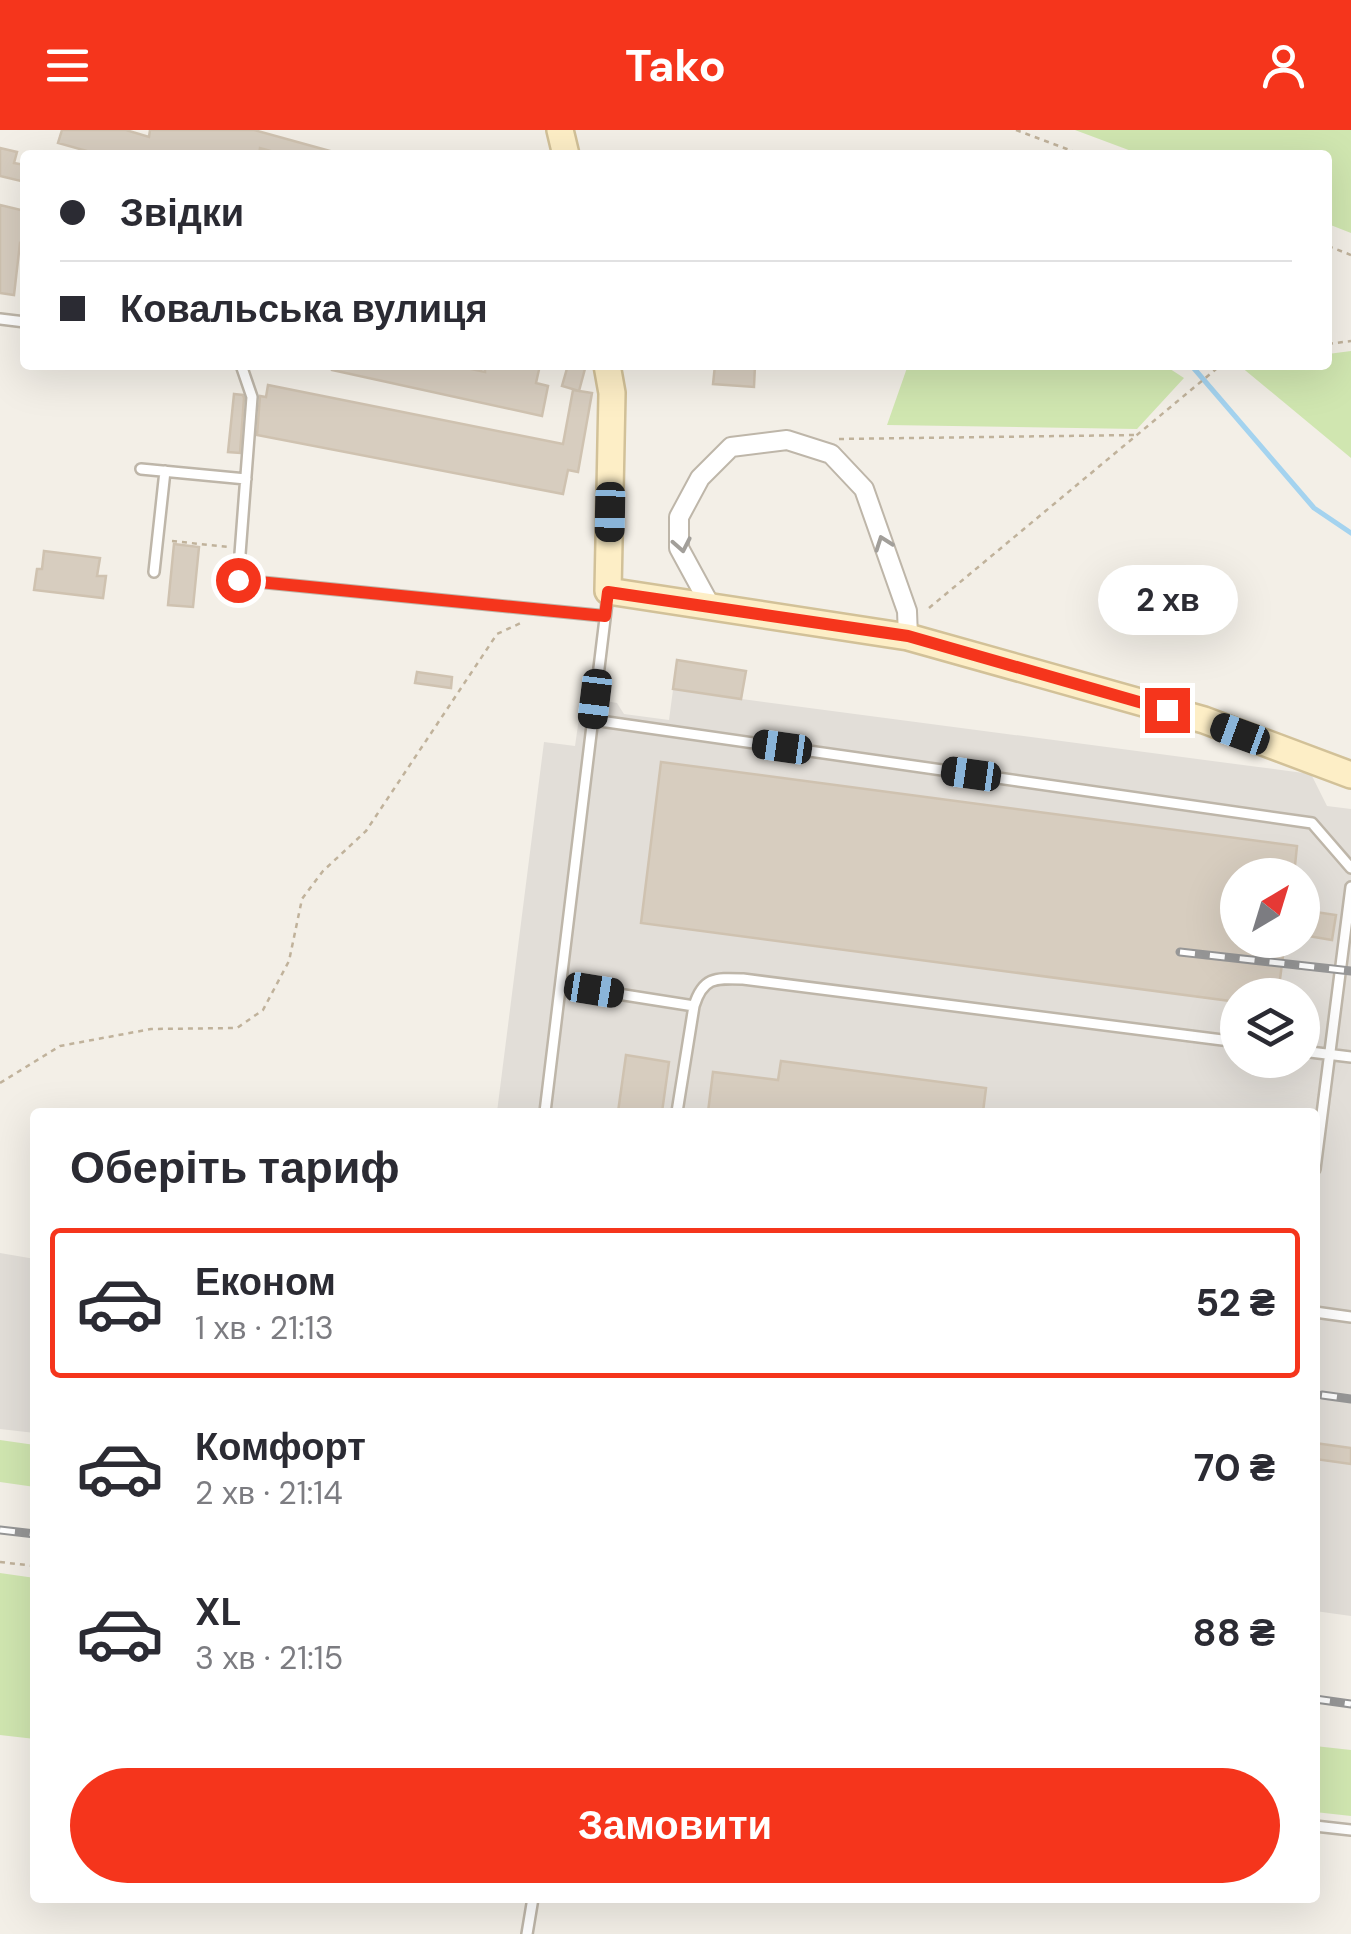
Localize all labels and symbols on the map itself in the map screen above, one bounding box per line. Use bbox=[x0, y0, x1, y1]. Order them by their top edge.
car bbox=[594, 482, 626, 542]
one-way arrow bbox=[671, 536, 692, 553]
one-way arrow bbox=[874, 536, 895, 553]
route start bbox=[216, 558, 261, 603]
callout: 2 хв bbox=[1097, 565, 1237, 635]
car bbox=[576, 667, 614, 731]
route end bbox=[1145, 688, 1190, 733]
car bbox=[1207, 710, 1273, 758]
car bbox=[750, 728, 814, 766]
car bbox=[939, 755, 1003, 793]
north arrow bbox=[1220, 858, 1320, 958]
car bbox=[562, 970, 626, 1010]

